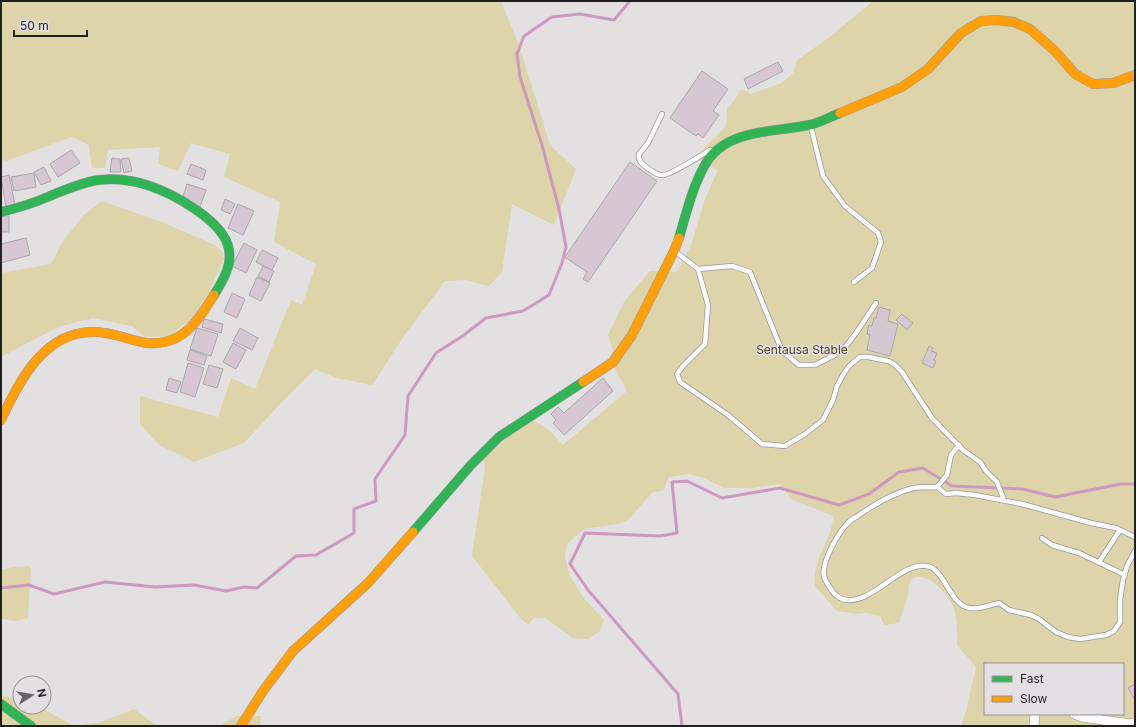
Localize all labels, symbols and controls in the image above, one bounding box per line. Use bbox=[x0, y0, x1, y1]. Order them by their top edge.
scale bar bbox=[14, 12, 87, 38]
text: 50 m bbox=[20, 18, 49, 33]
park label: Sentausa Stable bbox=[756, 342, 848, 357]
legend bbox=[984, 663, 1124, 715]
text: Fast bbox=[1020, 671, 1044, 686]
north arrow bbox=[12, 675, 52, 715]
text: N bbox=[34, 687, 50, 698]
text: Slow bbox=[1020, 691, 1048, 706]

